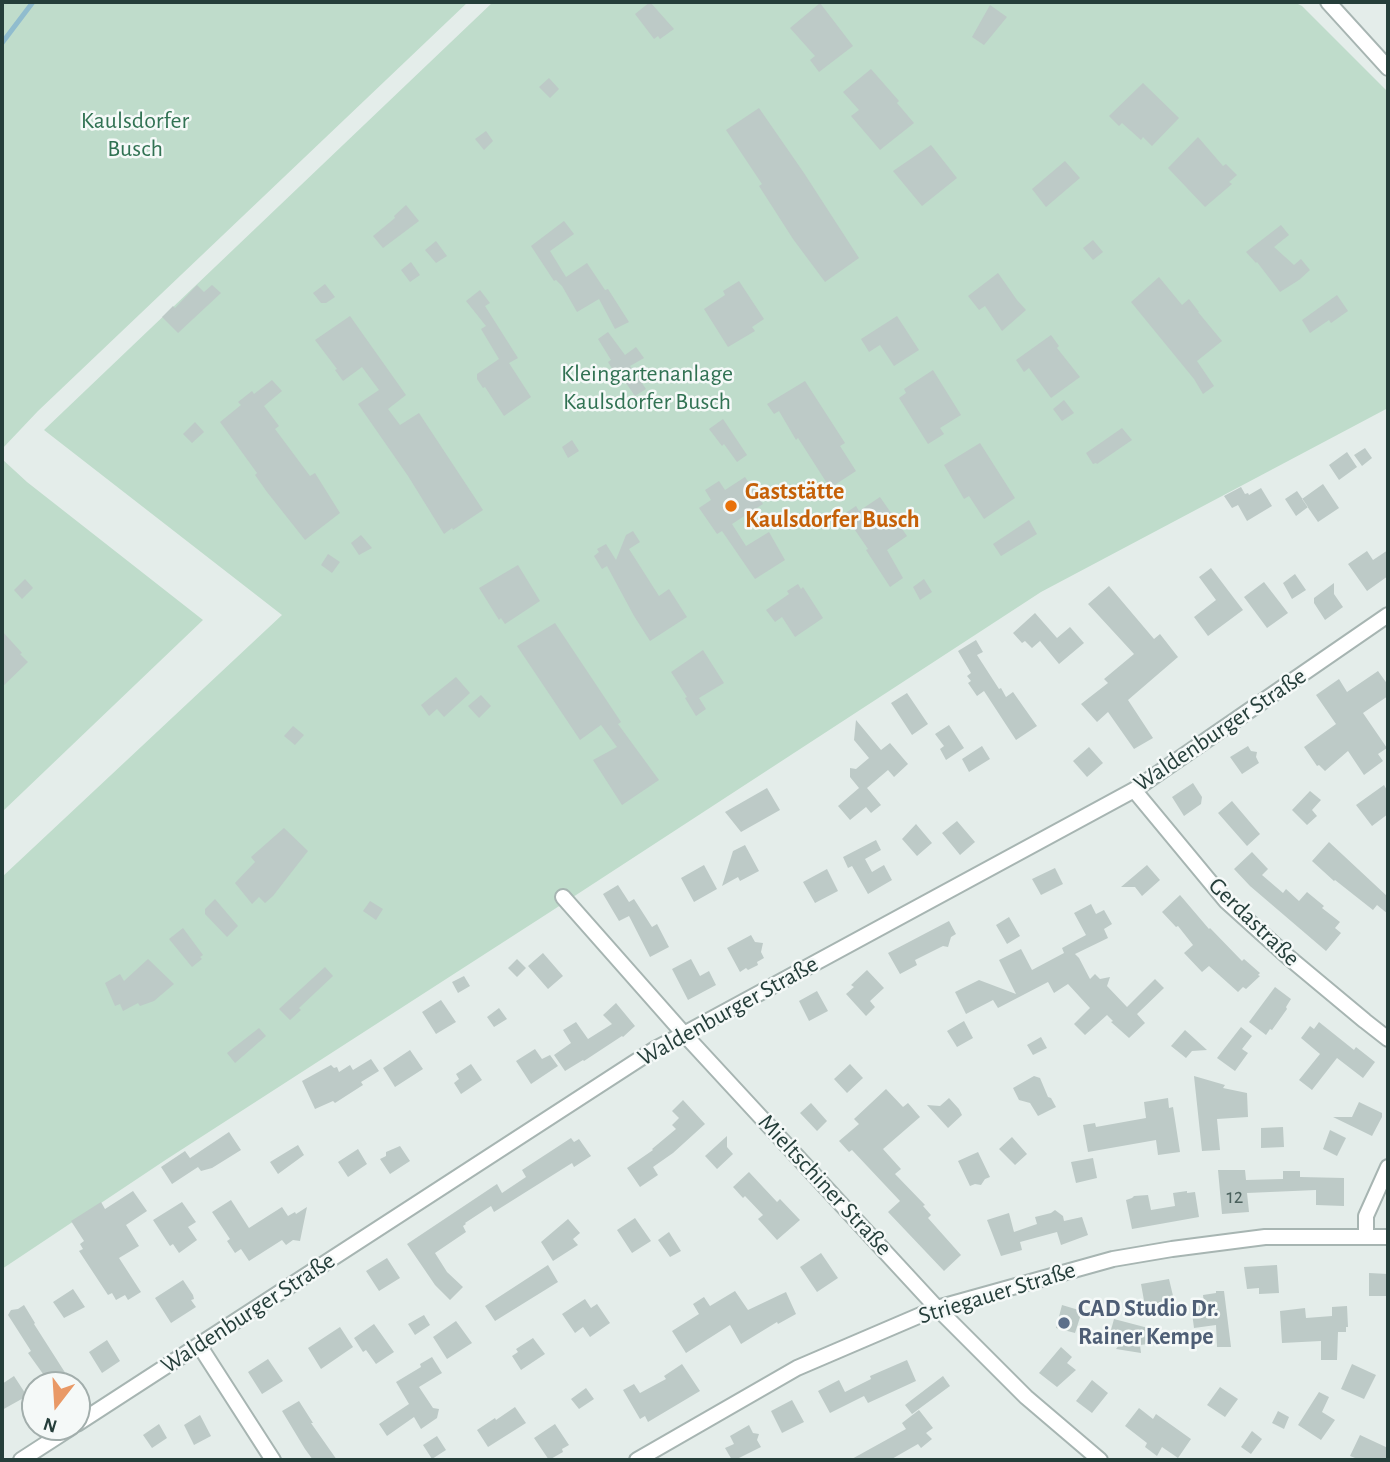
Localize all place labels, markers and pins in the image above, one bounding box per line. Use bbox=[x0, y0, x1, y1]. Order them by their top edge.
place label: Gaststätte Kaulsdorfer Busch bbox=[745, 478, 920, 534]
marker: Gaststätte Kaulsdorfer Busch bbox=[723, 498, 739, 514]
place label: CAD Studio Dr. Rainer Kempe bbox=[1078, 1295, 1219, 1351]
marker: CAD Studio Dr. Rainer Kempe bbox=[1056, 1315, 1072, 1331]

